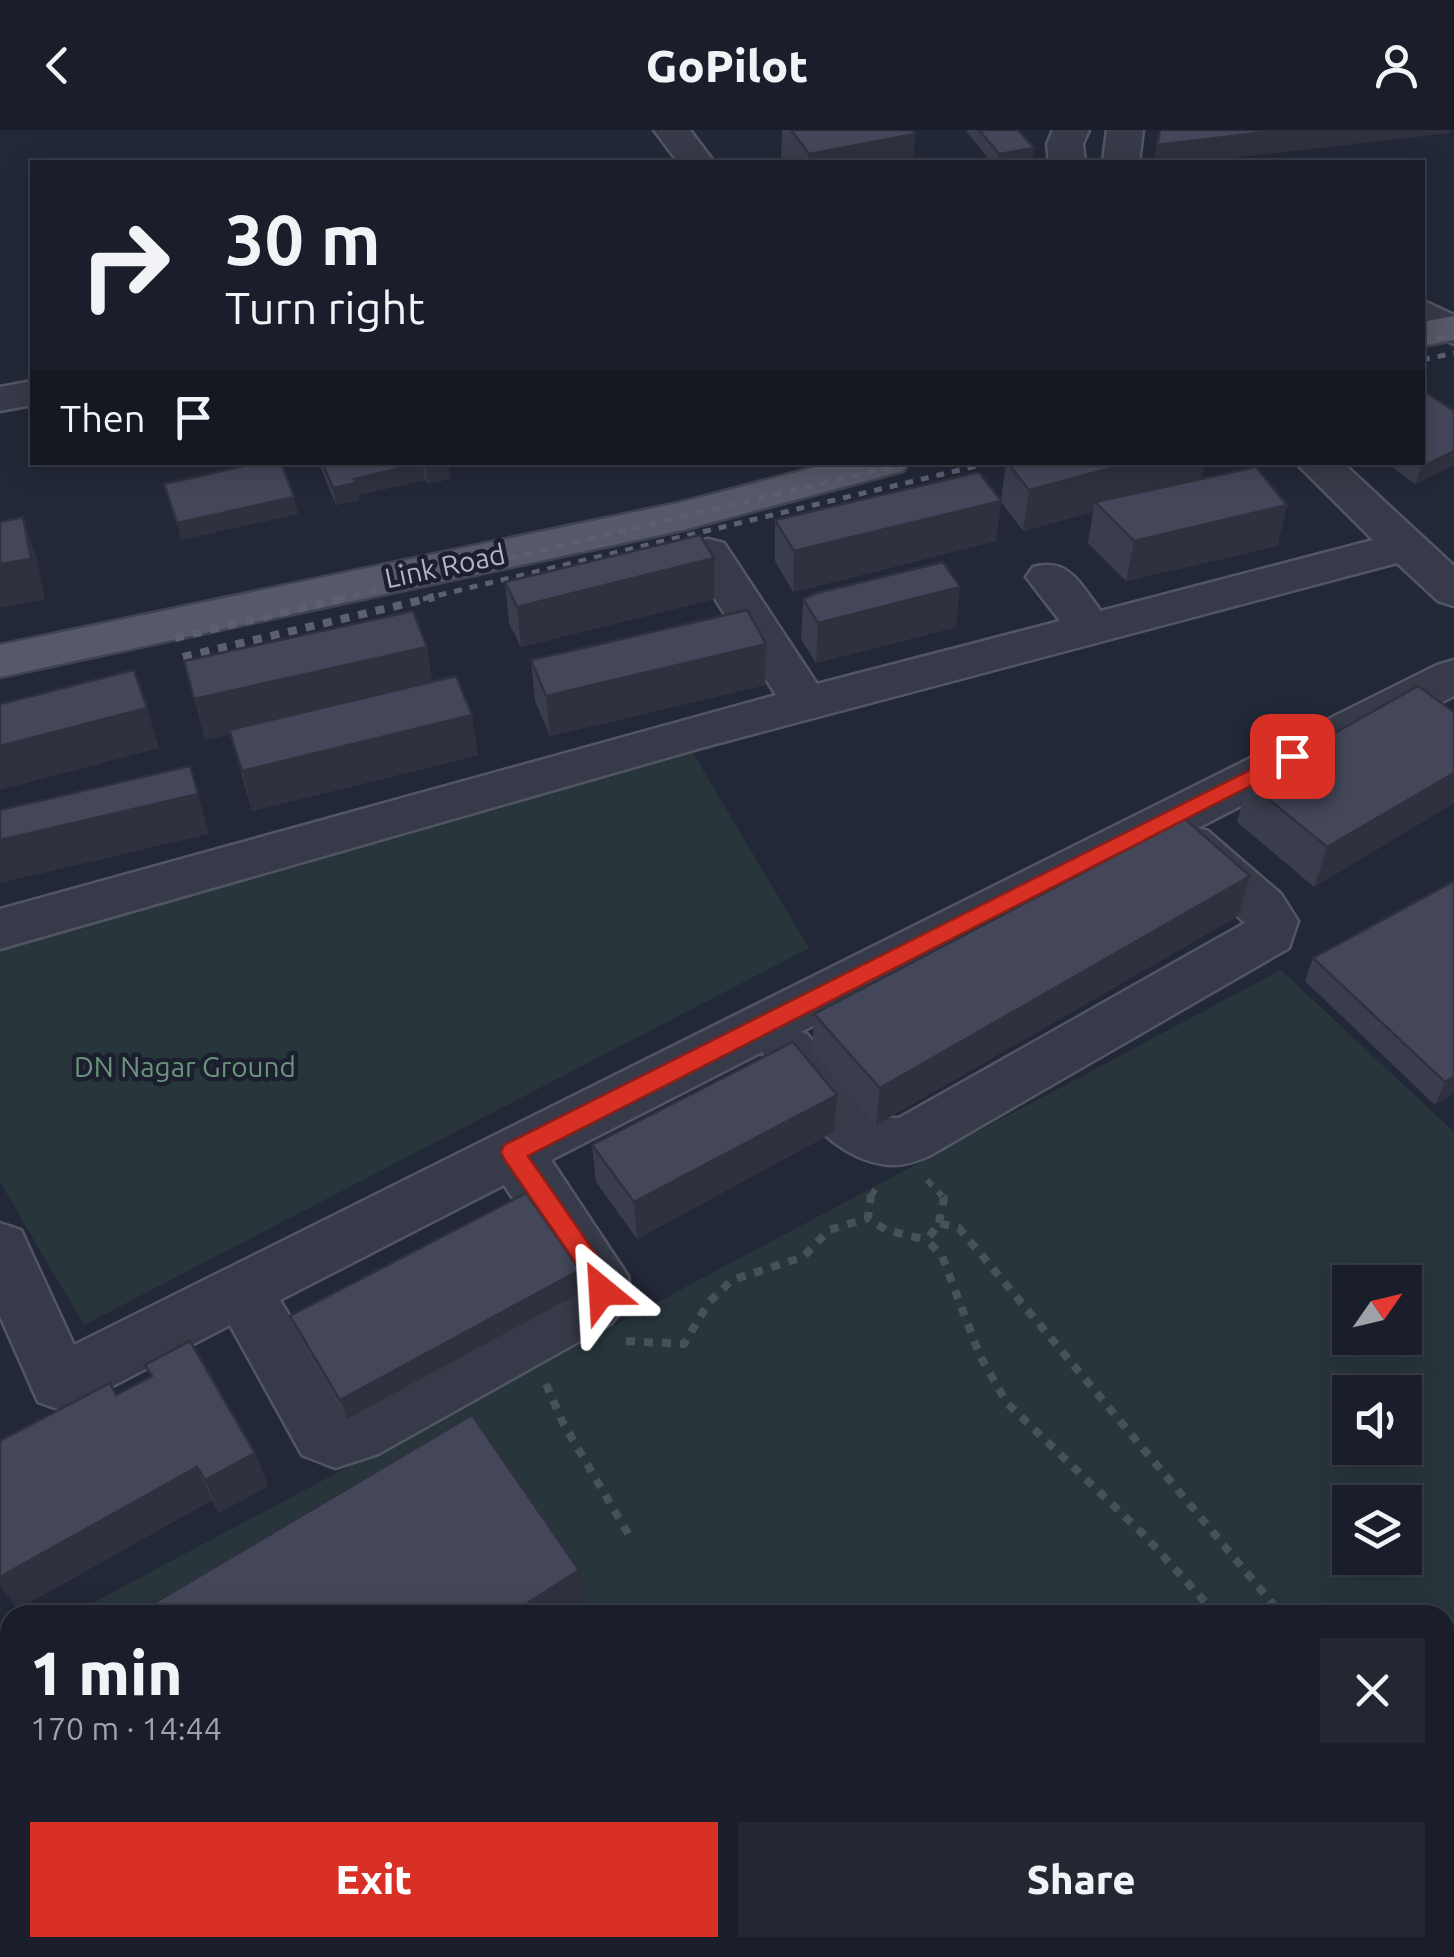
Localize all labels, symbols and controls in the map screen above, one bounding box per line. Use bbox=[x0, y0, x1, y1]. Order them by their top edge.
icon: back bbox=[30, 38, 85, 93]
icon: person bbox=[1369, 38, 1424, 93]
text: GoPilot bbox=[646, 40, 808, 91]
icon: right bbox=[60, 200, 190, 330]
text: 30 m bbox=[225, 200, 381, 278]
text: Turn right bbox=[225, 282, 425, 333]
icon: arrive bbox=[166, 390, 221, 445]
text: Then bbox=[60, 397, 146, 439]
street label: Link Road bbox=[382, 538, 508, 593]
pin bbox=[1250, 714, 1335, 799]
icon: arrive bbox=[1265, 729, 1320, 784]
park label: DN Nagar Ground bbox=[74, 1051, 296, 1082]
position arrow bbox=[550, 1239, 654, 1343]
north arrow bbox=[1332, 1265, 1422, 1355]
map controls bbox=[1332, 1265, 1422, 1575]
button: sound bbox=[1332, 1375, 1422, 1465]
button: layers bbox=[1332, 1485, 1422, 1575]
button: close bbox=[1320, 1638, 1425, 1743]
text: 1 min bbox=[30, 1639, 183, 1706]
text: 170 m · 14:44 bbox=[30, 1710, 222, 1746]
button: Exit bbox=[30, 1822, 718, 1937]
button: Share bbox=[738, 1822, 1425, 1937]

